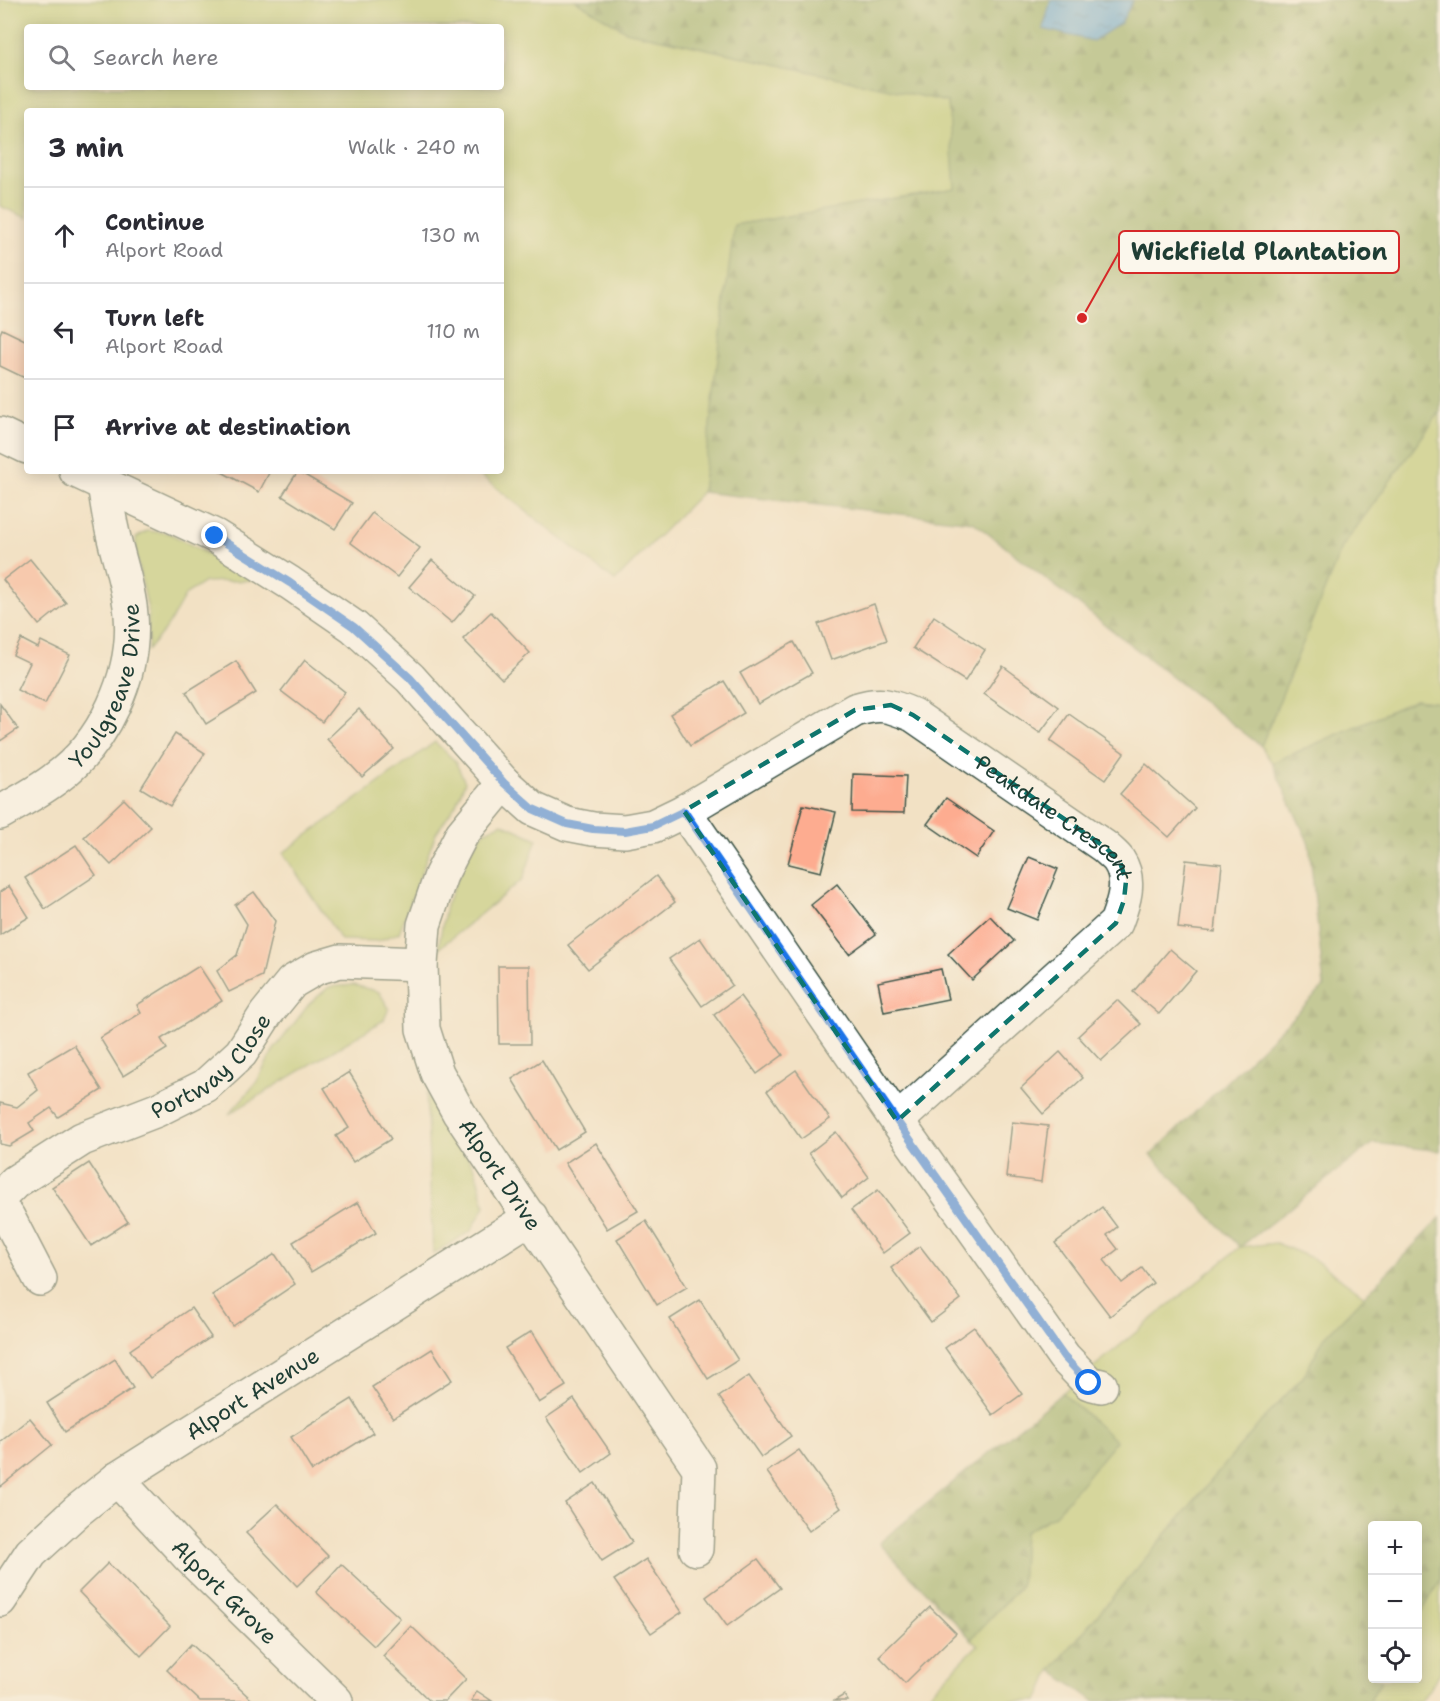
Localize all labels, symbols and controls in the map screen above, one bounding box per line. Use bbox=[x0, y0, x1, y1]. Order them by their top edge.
search box bbox=[24, 24, 504, 90]
icon: search bbox=[45, 41, 78, 74]
text: Search here bbox=[93, 43, 219, 72]
text: 3 min bbox=[48, 130, 124, 165]
text: Walk · 240 m bbox=[348, 134, 480, 160]
text: Continue bbox=[105, 208, 205, 237]
icon: ahead bbox=[48, 219, 81, 252]
text: 130 m bbox=[421, 222, 480, 248]
callout: Wickfield Plantation bbox=[1119, 231, 1399, 273]
text: Wickfield Plantation bbox=[1131, 236, 1387, 268]
text: Alport Road bbox=[105, 237, 223, 263]
text: Turn left bbox=[105, 304, 204, 333]
icon: left bbox=[48, 315, 81, 348]
text: 110 m bbox=[426, 318, 480, 344]
text: Alport Road bbox=[105, 333, 223, 359]
icon: arrive bbox=[48, 411, 81, 444]
text: Arrive at destination bbox=[105, 413, 351, 442]
route end bbox=[201, 522, 227, 548]
street label: Youlgreave Drive bbox=[63, 602, 147, 775]
street label: Peakdale Crescent bbox=[970, 748, 1139, 883]
street label: Portway Close bbox=[146, 1008, 278, 1126]
street label: Alport Drive bbox=[452, 1113, 548, 1236]
street label: Alport Avenue bbox=[180, 1341, 325, 1447]
route start bbox=[1075, 1369, 1101, 1395]
map controls bbox=[1368, 1521, 1422, 1683]
button: + bbox=[1368, 1521, 1422, 1575]
street label: Alport Grove bbox=[165, 1533, 284, 1651]
button: − bbox=[1368, 1575, 1422, 1629]
button: locate bbox=[1368, 1629, 1422, 1683]

